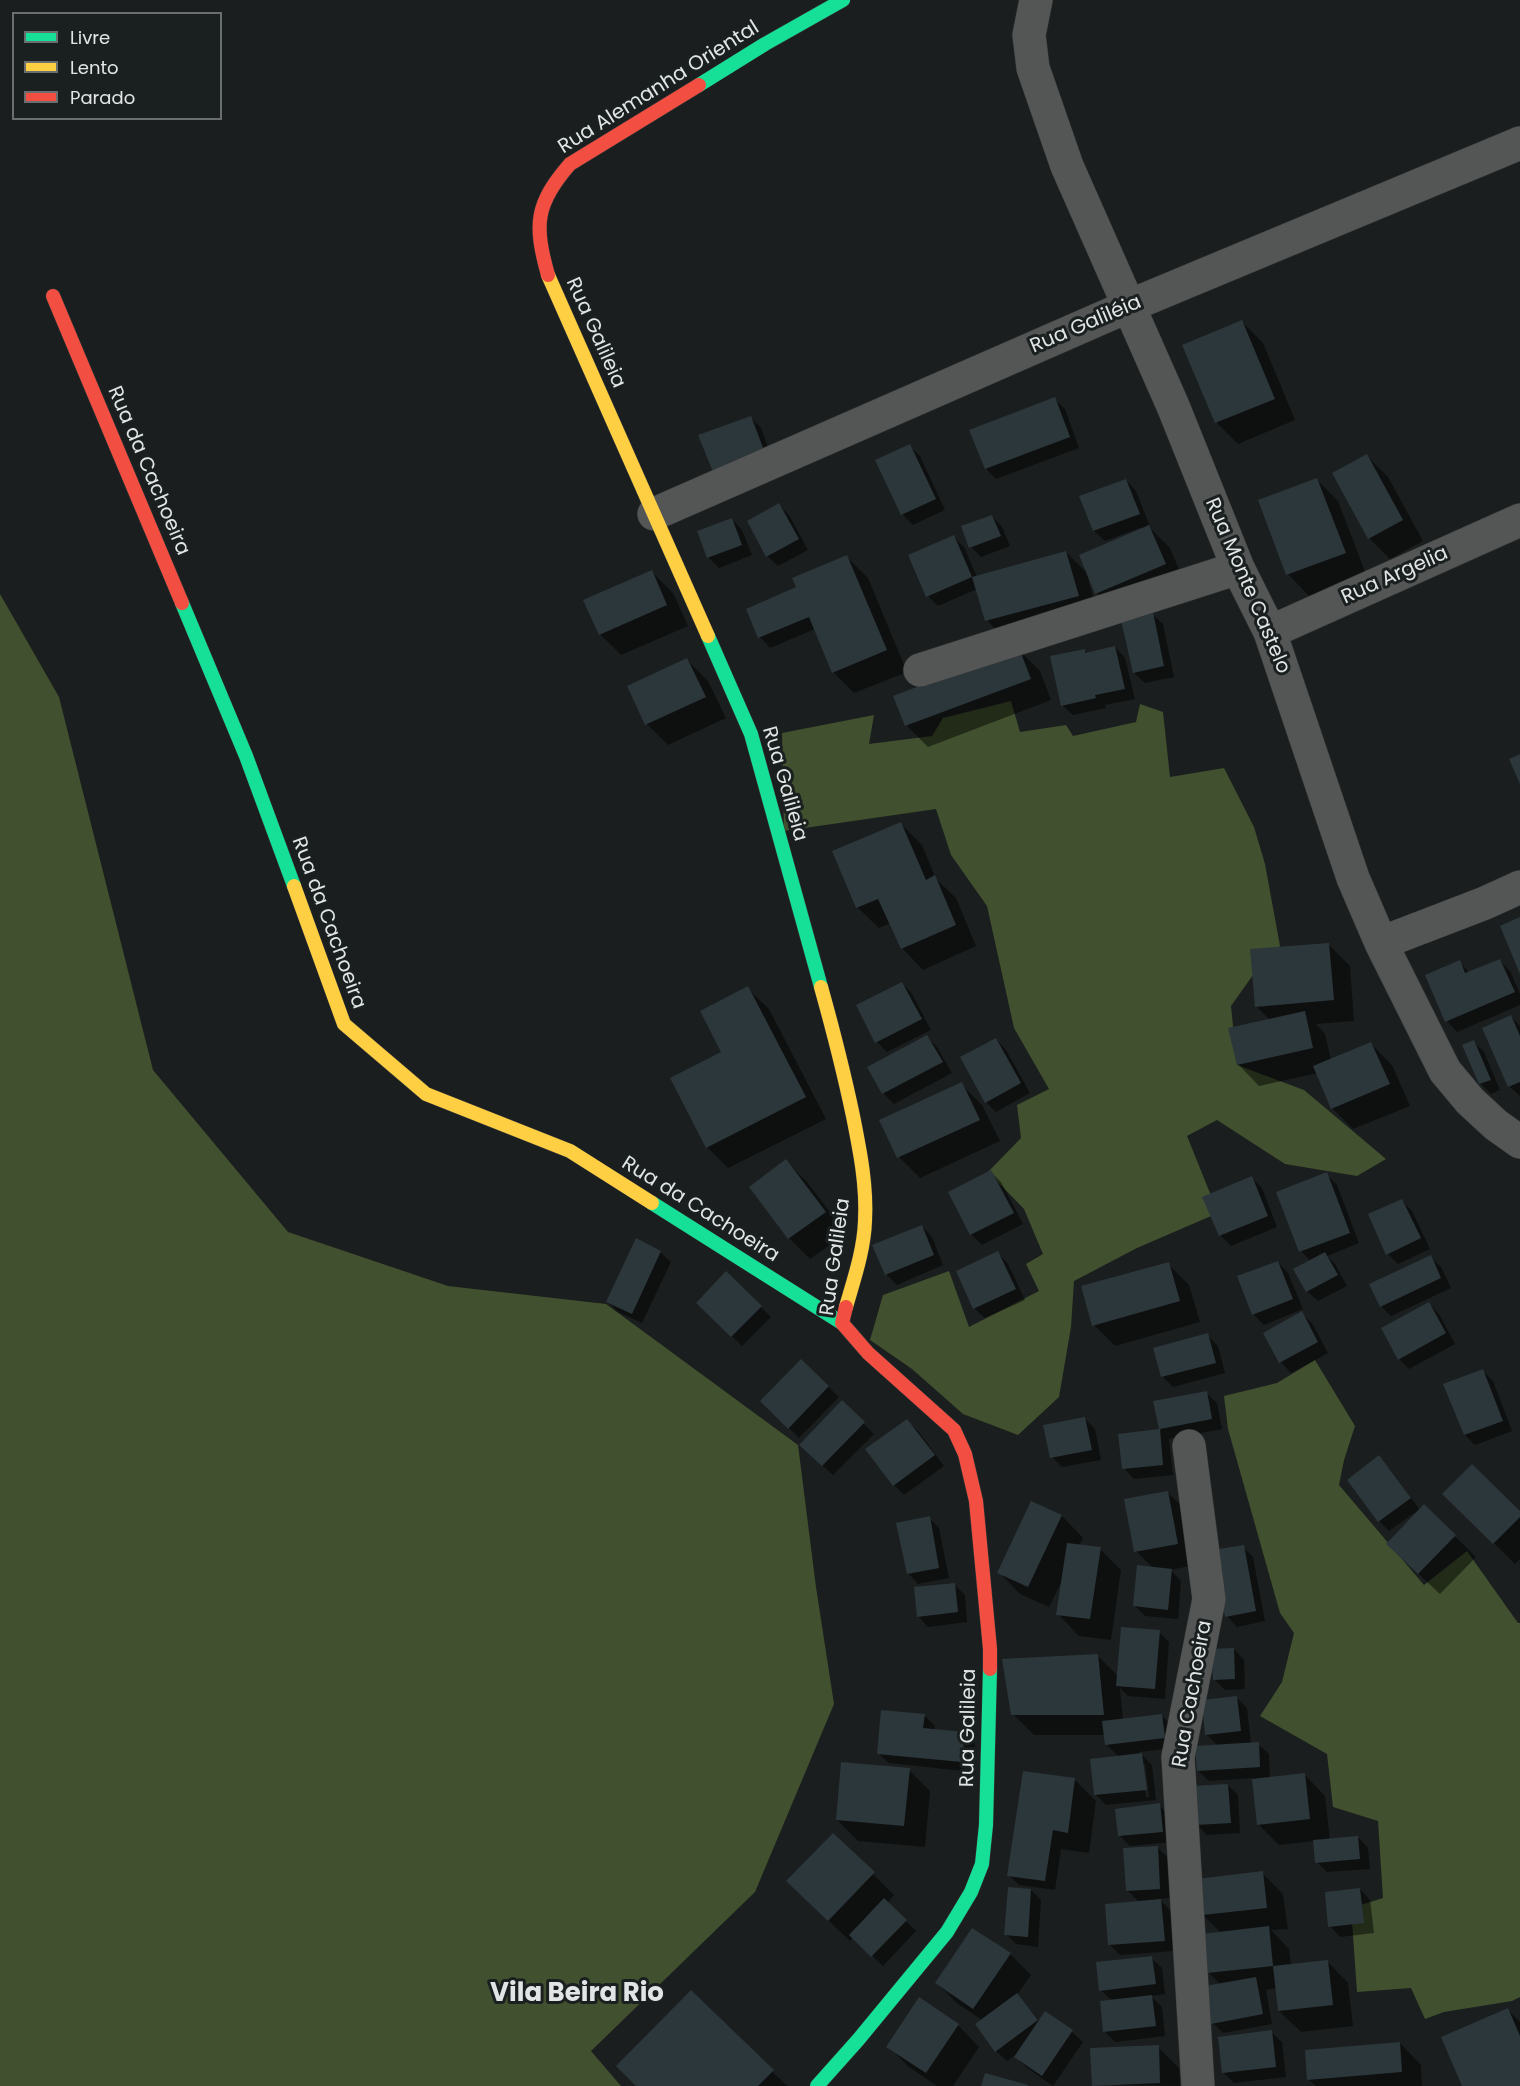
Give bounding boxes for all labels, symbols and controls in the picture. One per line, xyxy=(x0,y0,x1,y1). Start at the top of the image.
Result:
legend xyxy=(12,12,222,120)
street label: Rua Alemanha Oriental xyxy=(554,16,764,160)
text: Livre xyxy=(70,25,110,50)
text: Lento xyxy=(70,55,119,80)
text: Parado xyxy=(70,85,135,110)
street label: Rua Galileia xyxy=(560,274,630,392)
street label: Rua Galiléia xyxy=(1027,291,1145,359)
street label: Rua da Cachoeira xyxy=(102,383,194,559)
street label: Rua Monte Castelo xyxy=(1199,495,1295,677)
street label: Rua Argelia xyxy=(1338,542,1452,610)
street label: Rua Galileia xyxy=(756,724,812,844)
street label: Rua da Cachoeira xyxy=(286,834,370,1012)
street label: Rua da Cachoeira xyxy=(617,1152,783,1268)
street label: Rua Galileia xyxy=(816,1197,856,1317)
street label: Rua Cachoeira xyxy=(1168,1619,1218,1769)
street label: Rua Galileia xyxy=(956,1669,982,1787)
district label: Vila Beira Rio xyxy=(490,1978,664,2010)

